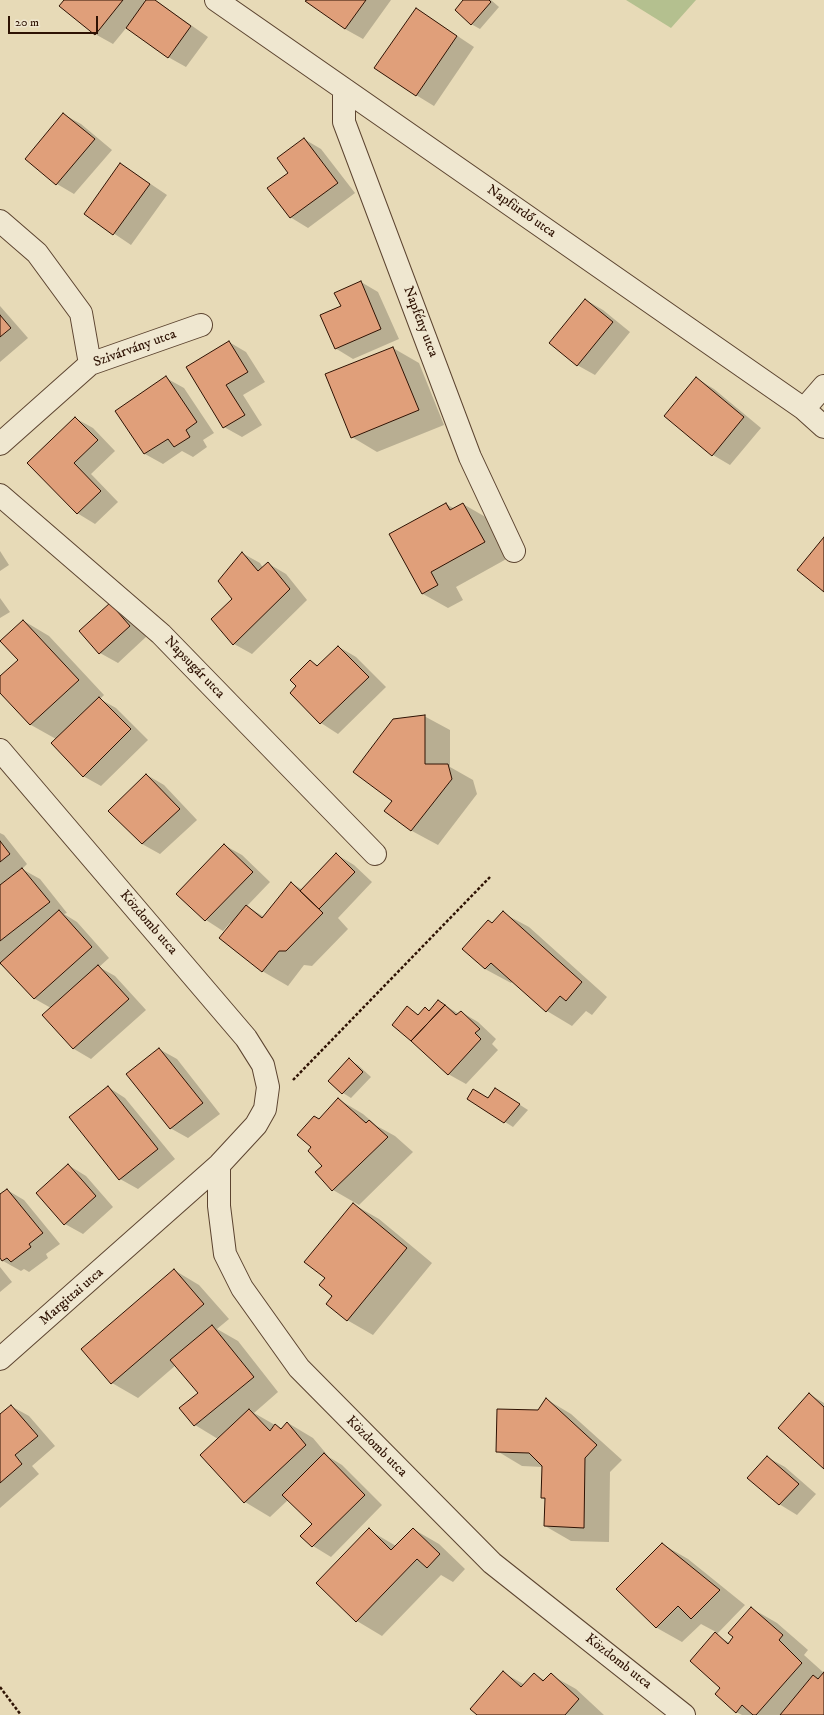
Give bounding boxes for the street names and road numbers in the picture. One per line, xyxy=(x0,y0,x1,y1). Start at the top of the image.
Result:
street label: Napfürdő utca xyxy=(483,182,559,242)
street label: Napfény utca xyxy=(399,284,441,360)
street label: Szivárvány utca xyxy=(91,326,179,372)
street label: Napsugár utca xyxy=(160,633,228,703)
street label: Közdomb utca xyxy=(116,887,180,959)
street label: Margittai utca xyxy=(37,1265,107,1329)
street label: Közdomb utca xyxy=(342,1413,410,1481)
street label: Közdomb utca xyxy=(581,1631,655,1693)

